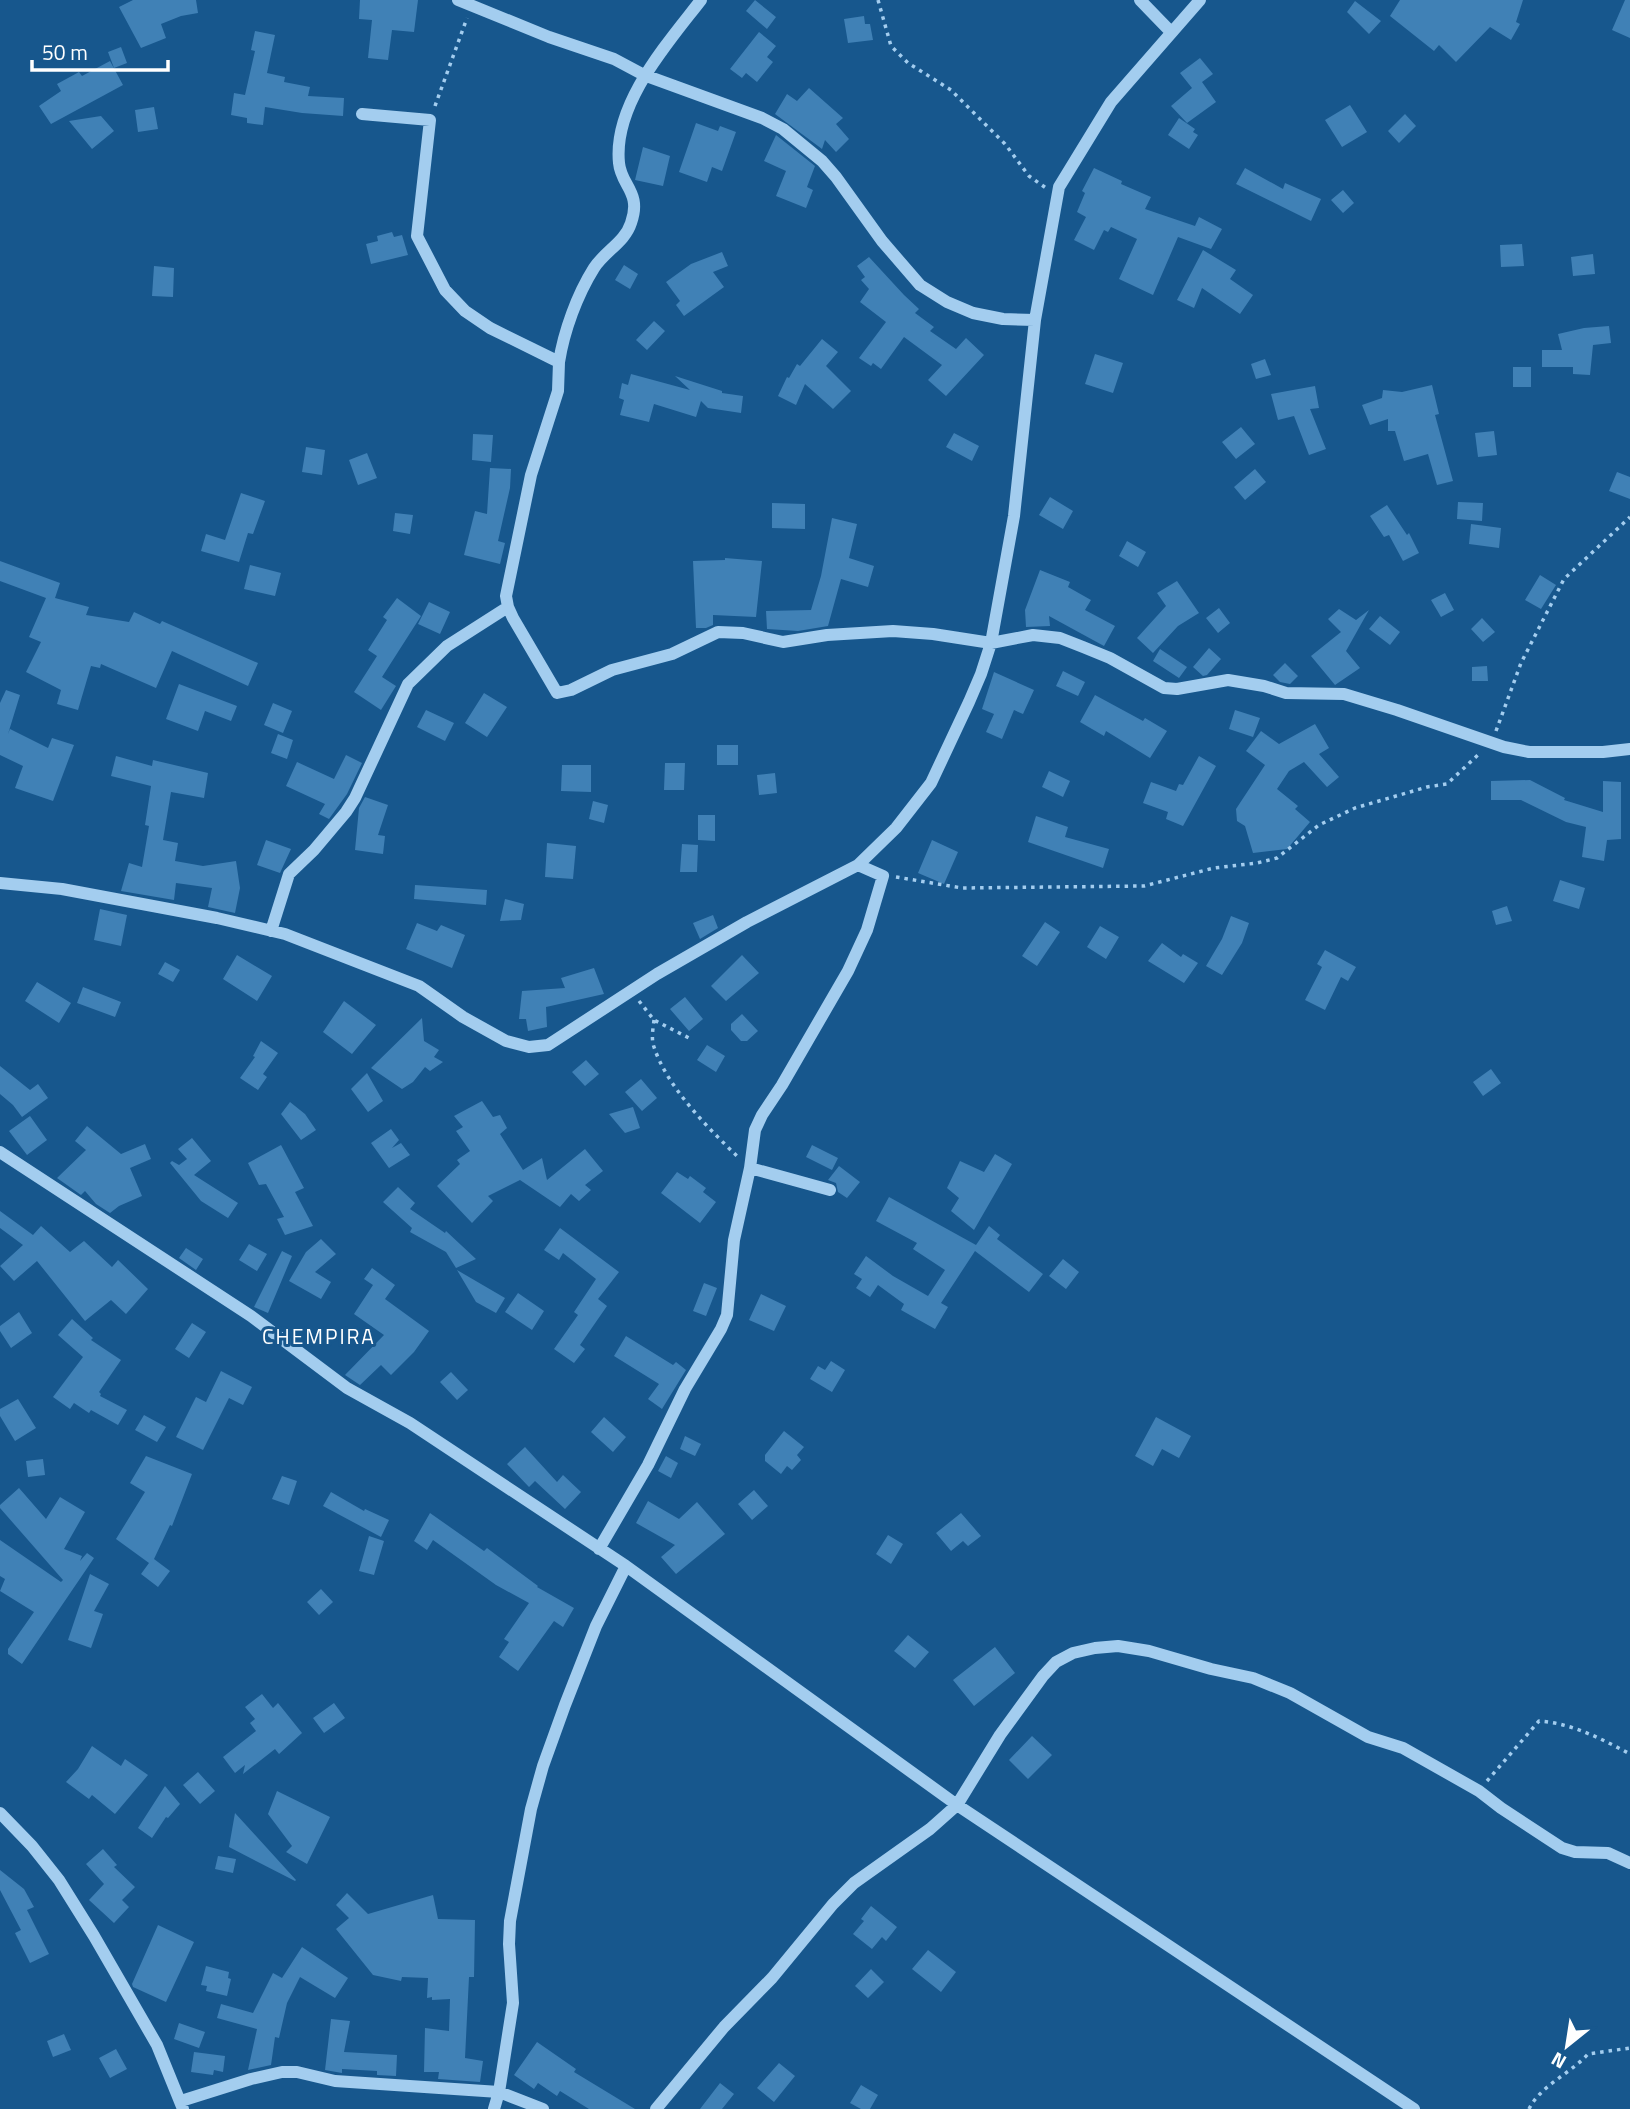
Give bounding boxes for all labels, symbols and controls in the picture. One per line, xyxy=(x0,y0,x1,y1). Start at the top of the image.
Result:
scale bar xyxy=(32,28,168,72)
text: 50 m xyxy=(42,36,88,68)
district label: CHEMPIRA xyxy=(262,1320,376,1352)
north arrow xyxy=(1532,2011,1602,2081)
text: N xyxy=(1545,2045,1571,2077)

